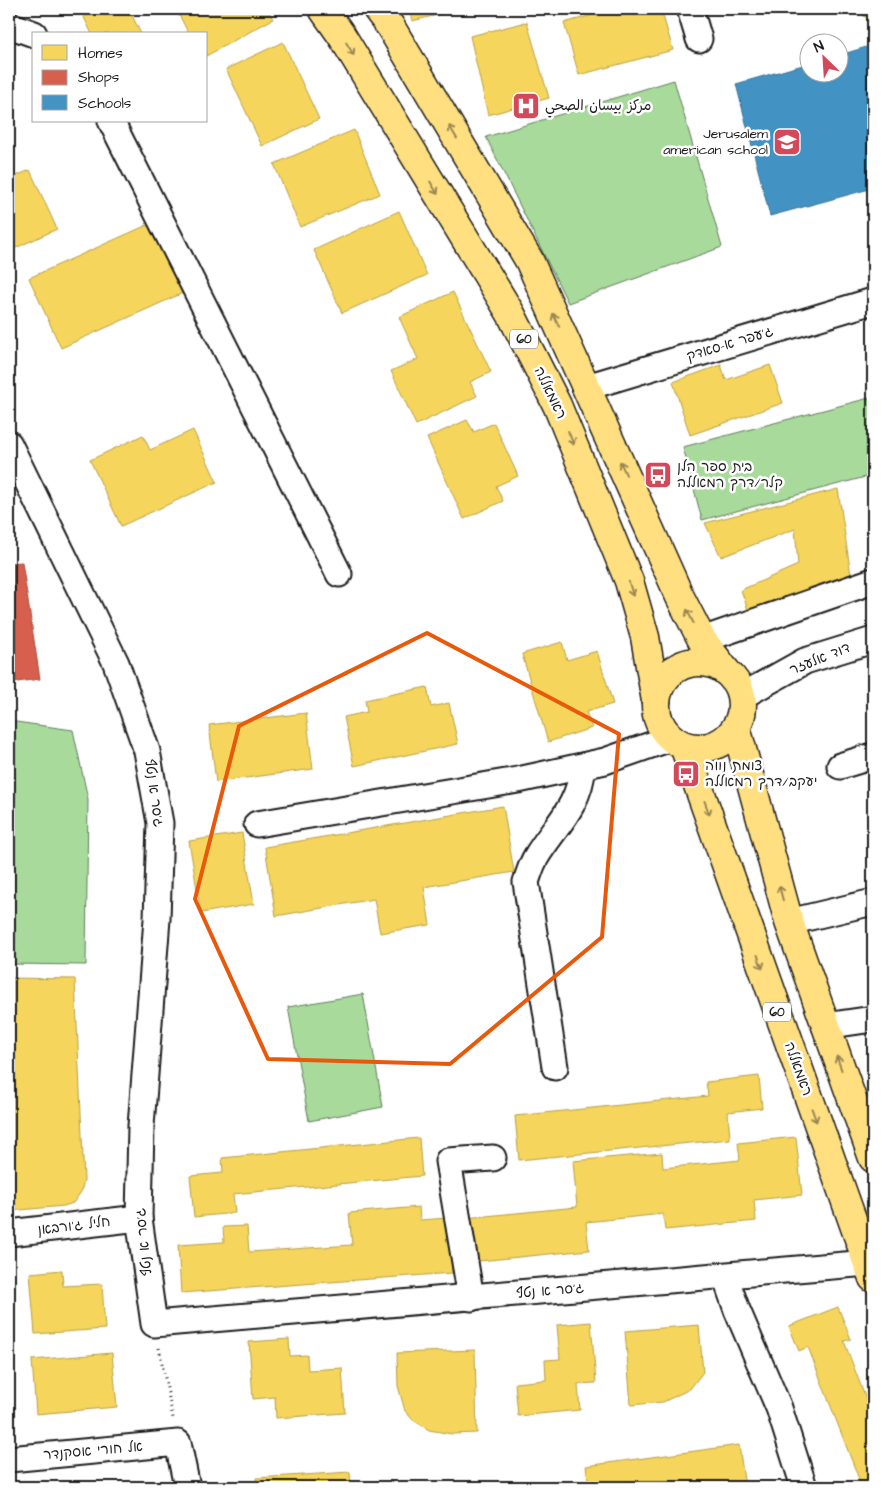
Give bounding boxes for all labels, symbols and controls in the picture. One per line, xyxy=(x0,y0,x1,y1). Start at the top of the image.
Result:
legend xyxy=(32,32,208,122)
north arrow xyxy=(800,32,850,82)
text: N xyxy=(811,36,827,58)
one-way arrow xyxy=(346,42,356,56)
text: Homes xyxy=(78,43,123,64)
text: Shops xyxy=(78,67,120,88)
hospital icon: مركز بيسان الصحي xyxy=(511,91,541,121)
text: Schools xyxy=(78,93,132,114)
place label: مركز بيسان الصحي xyxy=(545,96,651,118)
place label: Jerusalem american school xyxy=(663,124,768,160)
one-way arrow xyxy=(447,125,457,139)
school or university icon: Jerusalem american school xyxy=(772,127,802,157)
one-way arrow xyxy=(430,181,440,195)
one-way arrow xyxy=(551,313,561,328)
street label: ג'עפר א-סאדק xyxy=(684,321,776,367)
road number: 60 xyxy=(510,329,538,348)
street label: ראמאללה xyxy=(529,363,571,423)
one-way arrow xyxy=(566,430,576,445)
place label: בית ספר הלן קלר/דרך רמאללה xyxy=(677,457,783,493)
bus stop icon: בית ספר הלן קלר/דרך רמאללה xyxy=(643,460,673,490)
one-way arrow xyxy=(618,461,627,476)
one-way arrow xyxy=(627,580,636,596)
one-way arrow xyxy=(685,609,694,624)
street label: דוד אלעזר xyxy=(787,638,853,680)
place label: צומת נווה יעקב/דרך רמאללה xyxy=(705,756,817,792)
street label: ג'סר א נטף xyxy=(139,758,169,828)
bus stop icon: צומת נווה יעקב/דרך רמאללה xyxy=(671,759,701,789)
one-way arrow xyxy=(703,800,712,815)
one-way arrow xyxy=(776,885,785,901)
one-way arrow xyxy=(756,953,765,969)
road number: 60 xyxy=(763,1002,791,1022)
street label: ראמאללה xyxy=(779,1039,817,1099)
one-way arrow xyxy=(834,1056,843,1071)
one-way arrow xyxy=(810,1107,819,1122)
street label: ג'סר א נטף xyxy=(130,1207,158,1277)
street label: חליל ג'ורבאן xyxy=(37,1212,111,1240)
street label: ג'סר א נטף xyxy=(515,1278,585,1304)
street label: אל חורי אסקנדר xyxy=(42,1437,144,1465)

